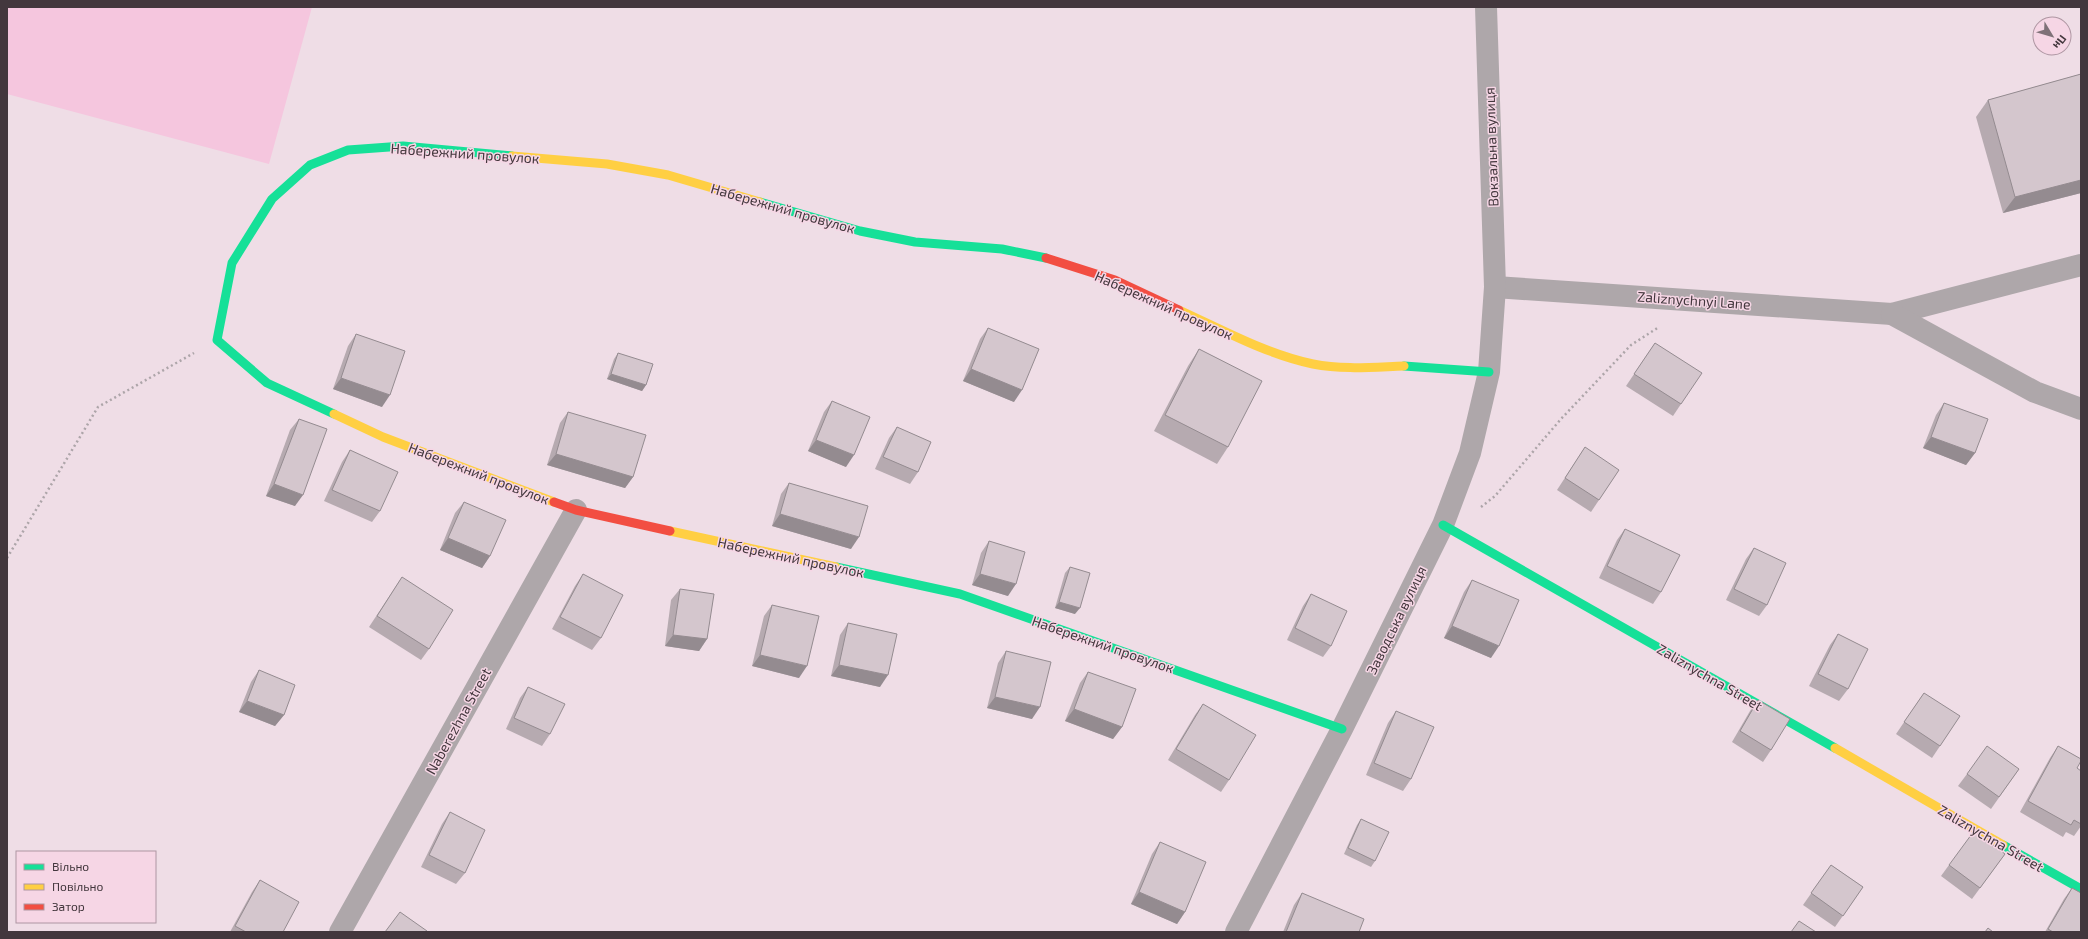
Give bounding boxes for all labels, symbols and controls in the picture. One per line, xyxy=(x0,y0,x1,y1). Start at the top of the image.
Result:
north arrow xyxy=(2032,16,2072,56)
text: Пн xyxy=(2051,33,2070,52)
street label: Вокзальна вулиця xyxy=(1480,87,1502,207)
street label: Набережний провулок xyxy=(390,139,541,167)
street label: Набережний провулок xyxy=(709,179,858,237)
street label: Набережний провулок xyxy=(1092,267,1236,343)
street label: Zaliznychnyi Lane xyxy=(1637,288,1751,312)
street label: Набережний провулок xyxy=(406,438,552,508)
street label: Набережний провулок xyxy=(716,533,866,581)
street label: Заводська вулиця xyxy=(1362,563,1430,677)
street label: Набережний провулок xyxy=(1030,612,1177,676)
street label: Zaliznychna Street xyxy=(1654,640,1766,714)
street label: Naberezhna Street xyxy=(422,665,494,777)
street label: Zaliznychna Street xyxy=(1935,801,2047,875)
legend xyxy=(16,851,156,923)
text: Вільно xyxy=(52,859,89,873)
text: Повільно xyxy=(52,879,103,893)
text: Затор xyxy=(52,899,85,913)

